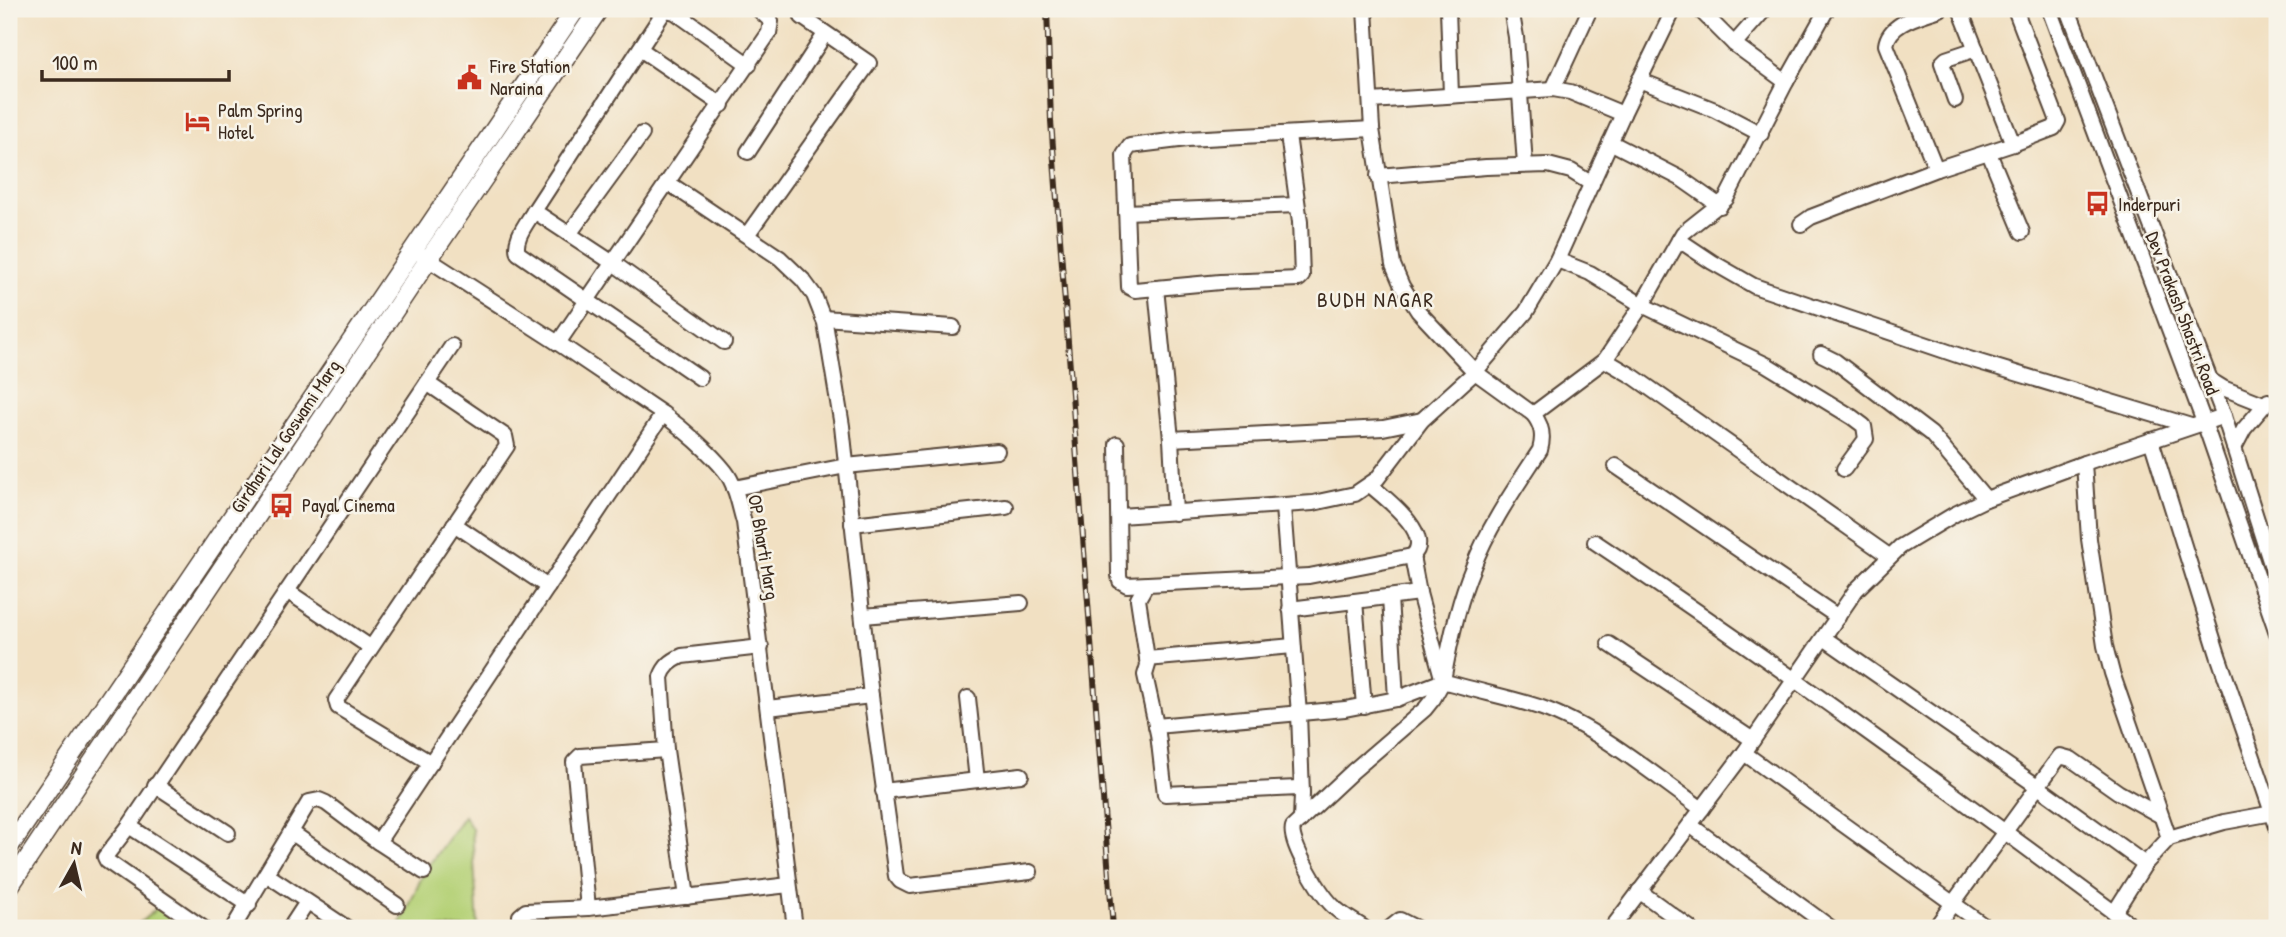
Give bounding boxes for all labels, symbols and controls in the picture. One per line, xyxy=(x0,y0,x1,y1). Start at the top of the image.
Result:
scale bar xyxy=(42,38,229,82)
text: 100 m xyxy=(52,48,98,77)
place label: Fire Station Naraina xyxy=(489,53,570,101)
public building icon: Fire Station Naraina xyxy=(456,63,484,91)
place label: Palm Spring Hotel xyxy=(218,97,302,145)
hotel icon: Palm Spring Hotel xyxy=(184,107,212,135)
bus stop icon: Inderpuri xyxy=(2084,190,2112,218)
place label: Inderpuri xyxy=(2118,191,2181,217)
street label: Dev Prakash Shastri Road xyxy=(2140,228,2226,399)
district label: BUDH NAGAR xyxy=(1317,285,1435,314)
street label: Girdhari Lal Goswami Marg xyxy=(224,354,346,518)
bus stop icon: Payal Cinema xyxy=(268,491,296,519)
place label: Payal Cinema xyxy=(302,492,395,518)
street label: OP Bharti Marg xyxy=(742,492,786,602)
north arrow xyxy=(38,828,108,898)
text: N xyxy=(70,834,83,861)

